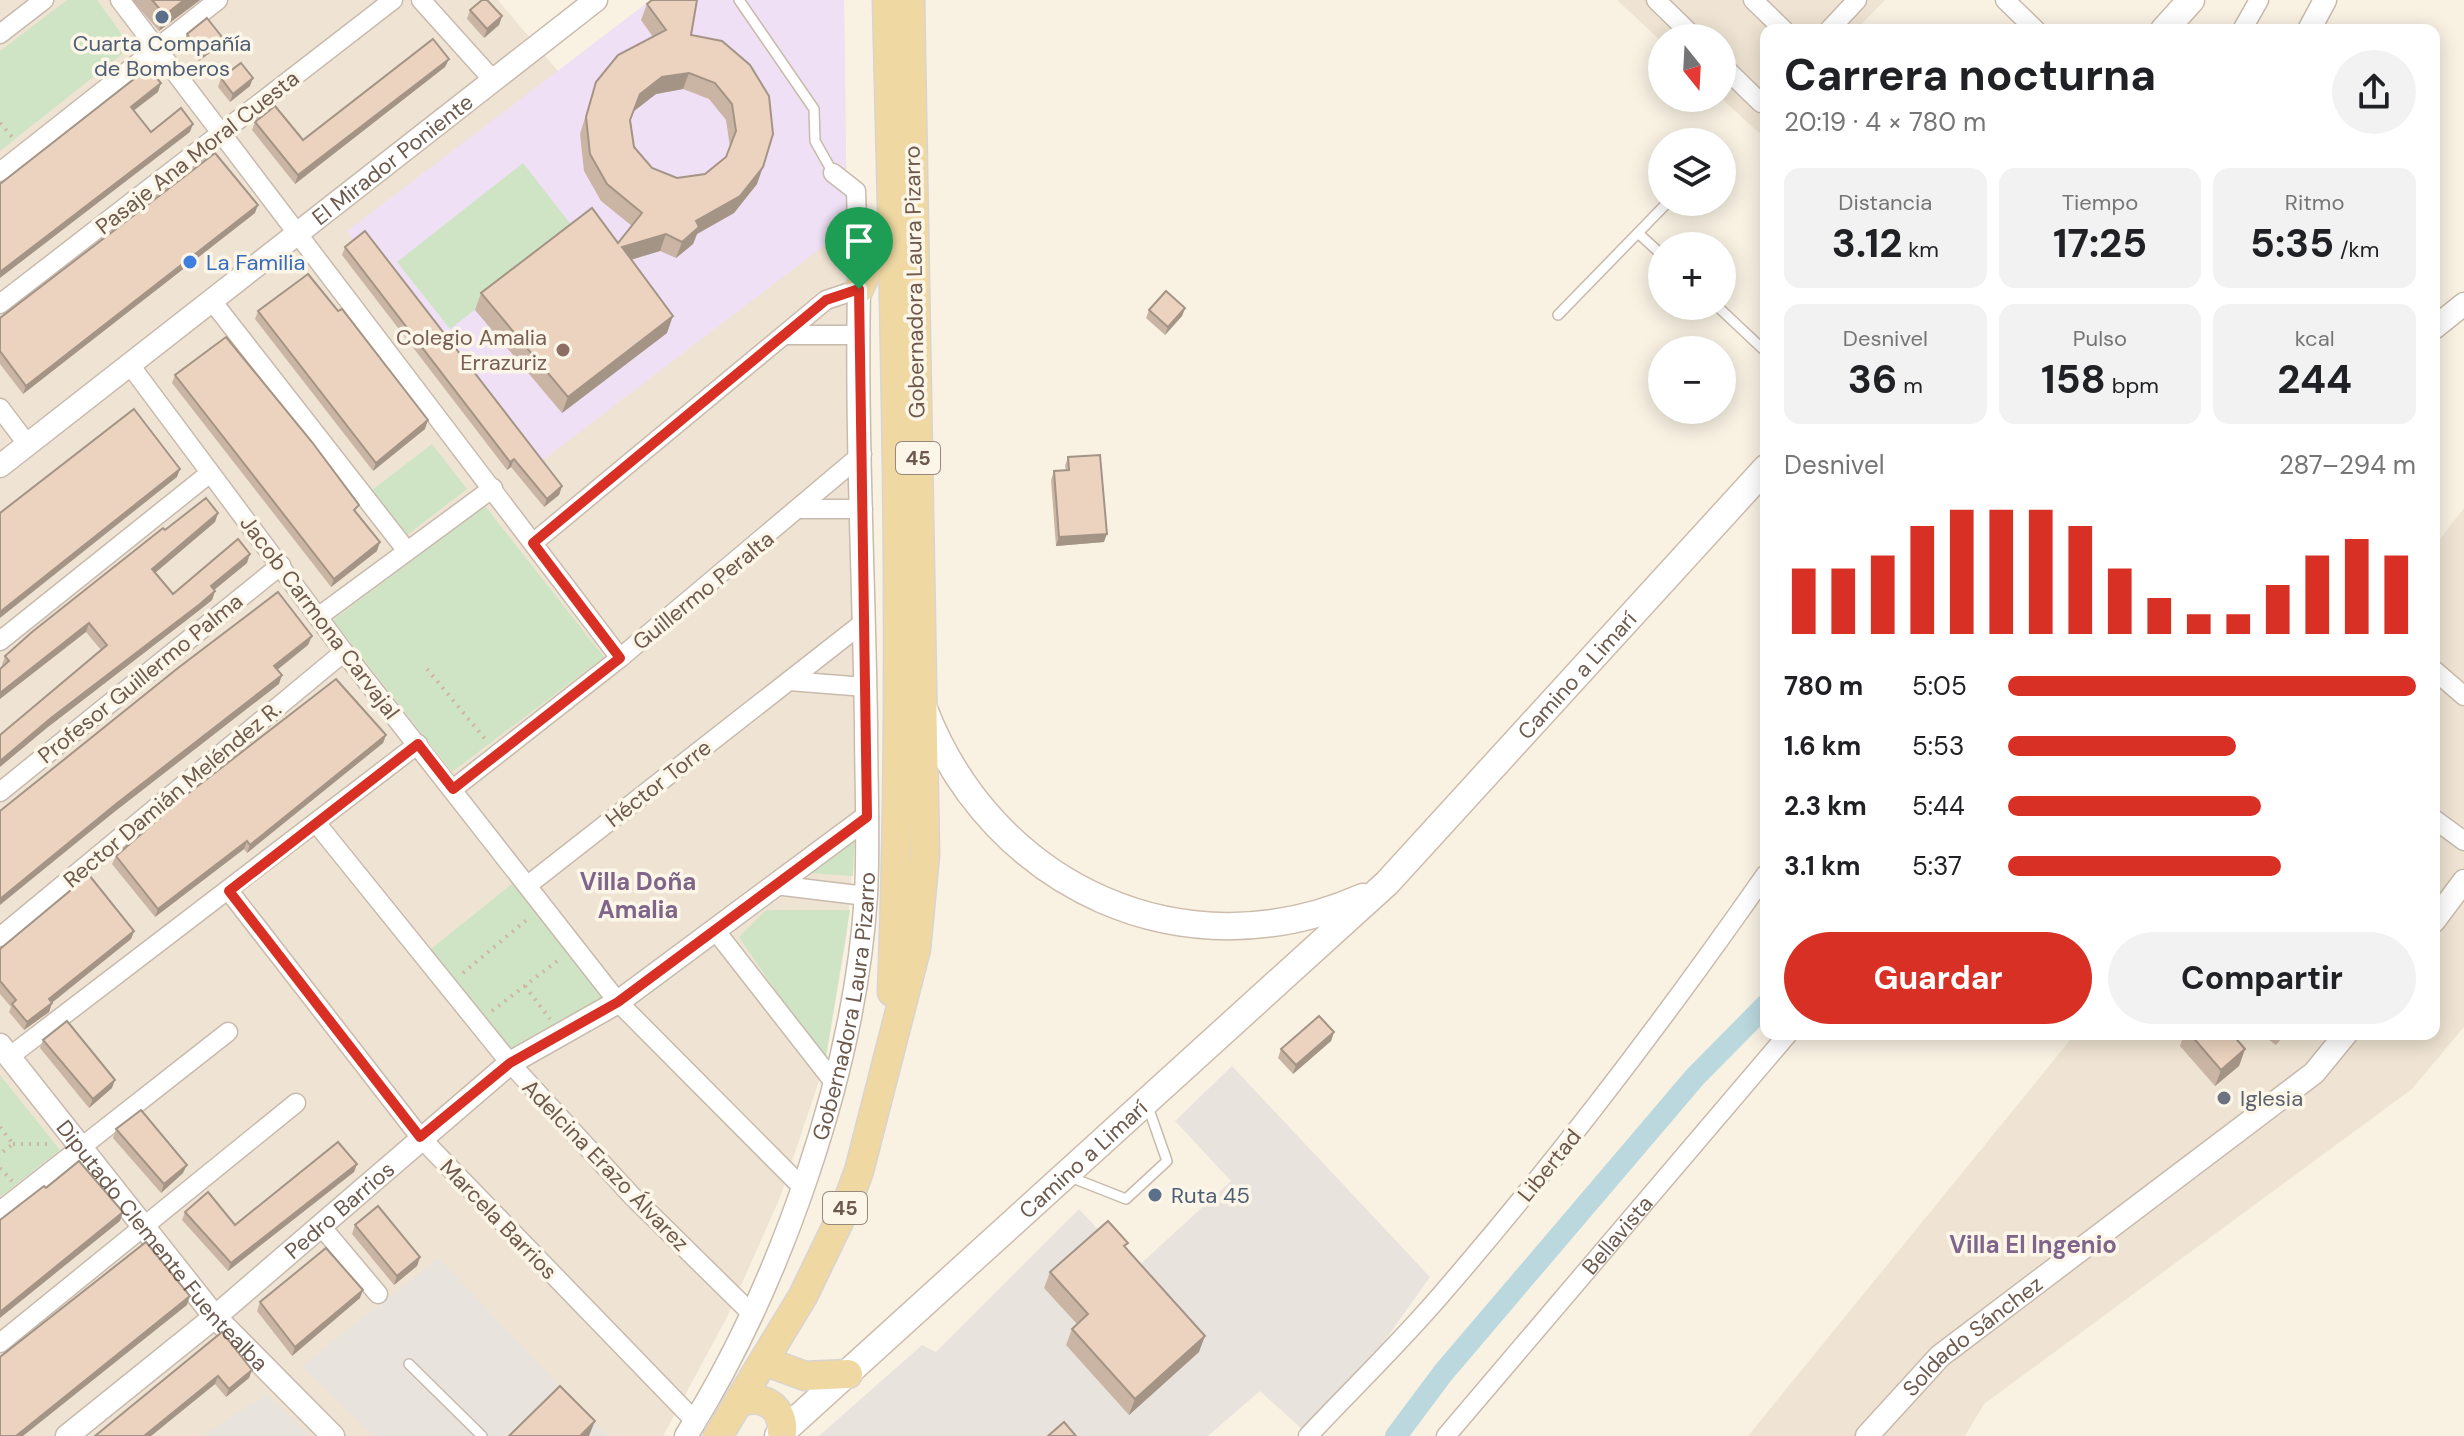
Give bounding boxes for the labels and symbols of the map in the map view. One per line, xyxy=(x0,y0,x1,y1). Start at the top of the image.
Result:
marker: Cuarta Compañía de Bomberos xyxy=(153,8,171,26)
north arrow xyxy=(1648,24,1736,112)
place label: Cuarta Compañía de Bomberos xyxy=(73,29,251,83)
street label: Pasaje Ana Moral Cuesta xyxy=(90,64,305,241)
street label: El Mirador Poniente xyxy=(306,88,479,232)
street label: Gobernadora Laura Pizarro xyxy=(898,145,931,419)
pin xyxy=(825,207,893,289)
place label: La Familia xyxy=(206,248,305,277)
marker: La Familia xyxy=(181,253,199,271)
place label: Colegio Amalia Errazuriz xyxy=(396,323,547,377)
marker: Colegio Amalia Errazuriz xyxy=(554,341,572,359)
road number: 45 xyxy=(896,442,940,474)
street label: Jacob Carmona Carvajal xyxy=(233,509,406,725)
street label: Guillermo Peralta xyxy=(627,524,780,656)
street label: Profesor Guillermo Palma xyxy=(32,587,249,770)
street label: Camino a Limarí xyxy=(1511,605,1643,746)
street label: Rector Damián Meléndez R. xyxy=(57,695,287,894)
street label: Héctor Torre xyxy=(599,733,717,834)
district label: Villa Doña Amalia xyxy=(580,866,696,925)
street label: Gobernadora Laura Pizarro xyxy=(805,871,882,1144)
street label: Adelcina Erazo Álvarez xyxy=(516,1073,695,1257)
place label: Iglesia xyxy=(2240,1084,2303,1113)
marker: Iglesia xyxy=(2215,1089,2233,1107)
street label: Camino a Limarí xyxy=(1013,1094,1154,1225)
street label: Diputado Clemente Fuentealba xyxy=(50,1114,274,1377)
street label: Libertad xyxy=(1511,1123,1588,1208)
street label: Marcela Barrios xyxy=(434,1153,564,1286)
street label: Pedro Barrios xyxy=(279,1155,401,1266)
place label: Ruta 45 xyxy=(1171,1181,1250,1210)
marker: Ruta 45 xyxy=(1146,1186,1164,1204)
street label: Bellavista xyxy=(1576,1190,1659,1281)
road number: 45 xyxy=(823,1192,867,1224)
district label: Villa El Ingenio xyxy=(1949,1229,2117,1260)
street label: Soldado Sánchez xyxy=(1896,1269,2049,1403)

